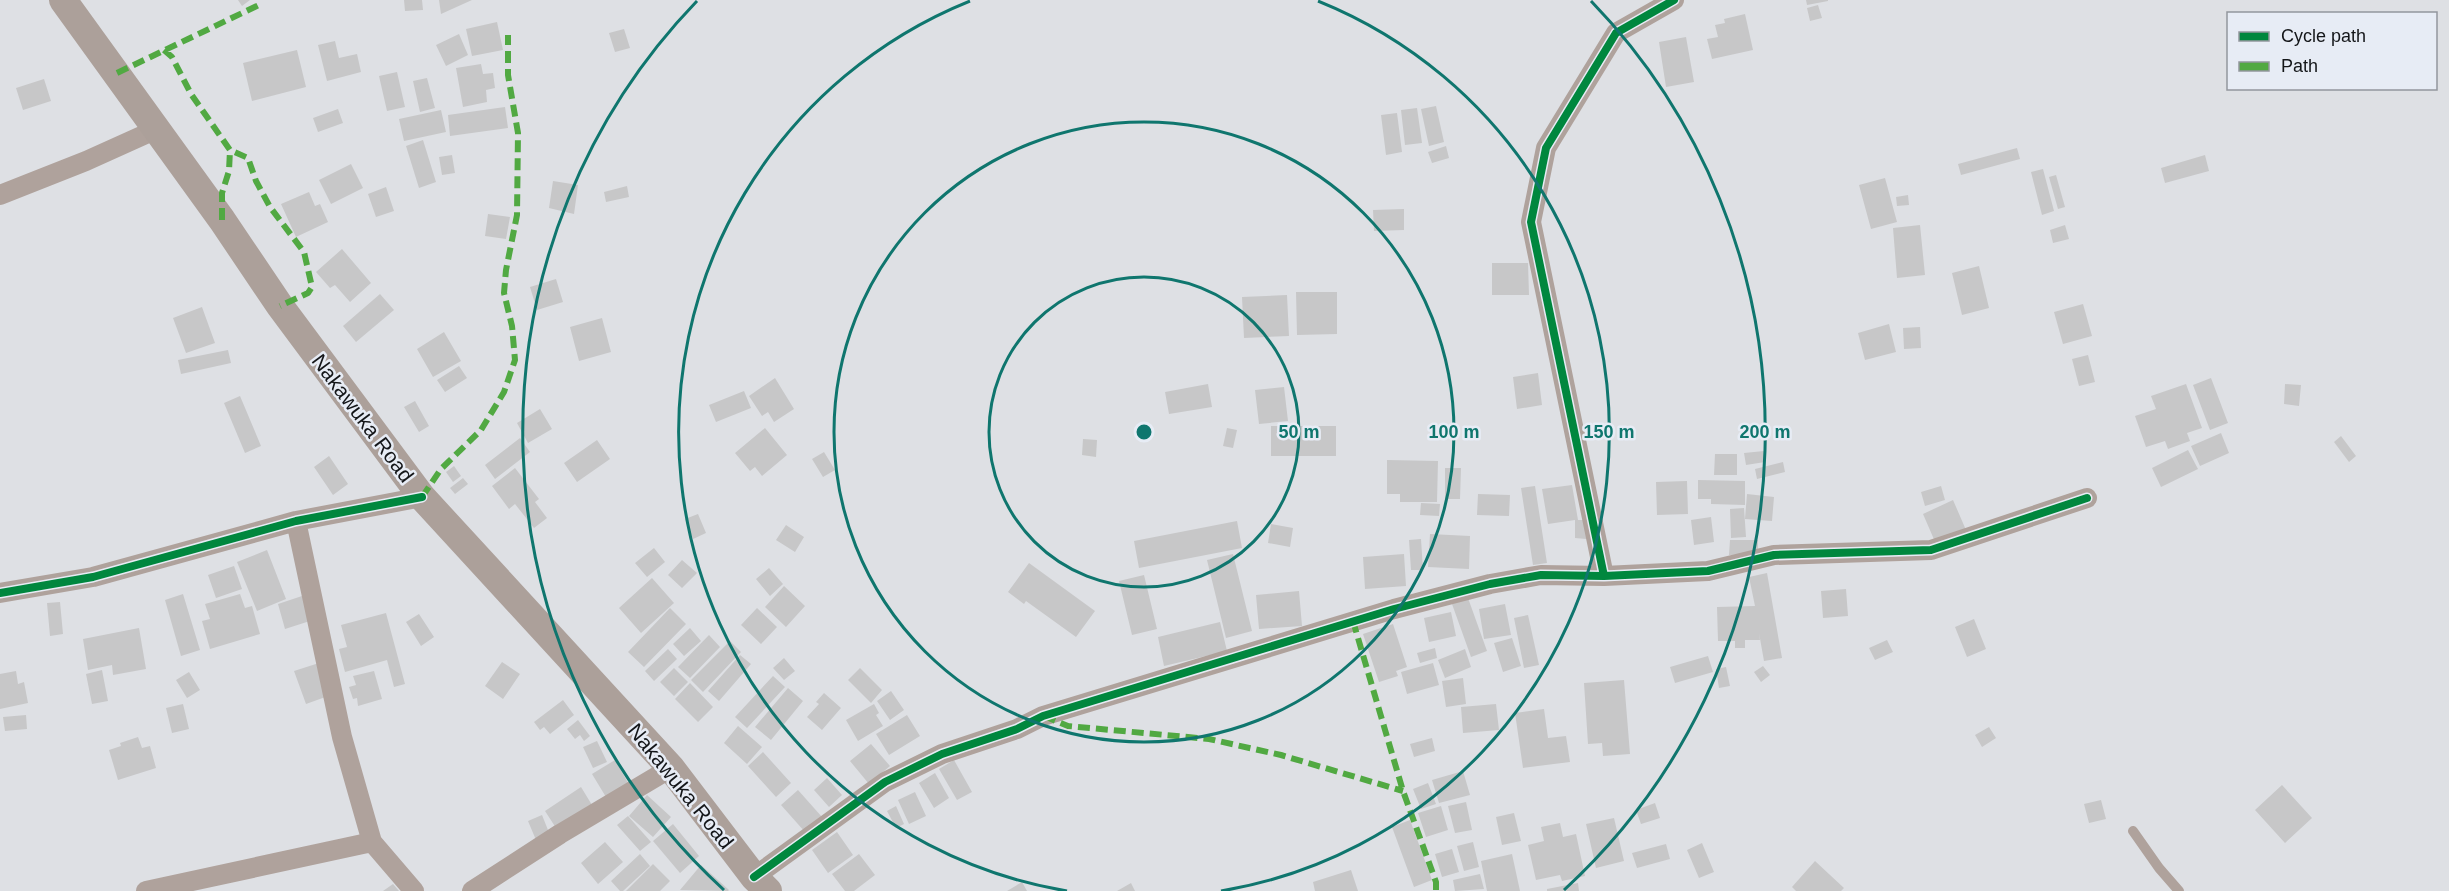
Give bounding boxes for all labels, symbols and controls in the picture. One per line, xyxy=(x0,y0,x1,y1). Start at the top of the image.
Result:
legend xyxy=(2227,12,2437,90)
text: Cycle path xyxy=(2281,26,2366,46)
text: Path xyxy=(2281,56,2318,76)
street label: Nakawuka Road xyxy=(307,350,419,486)
centre of rings xyxy=(1134,422,1154,442)
text: 50 m xyxy=(1278,422,1320,442)
text: 100 m xyxy=(1428,422,1480,442)
text: 150 m xyxy=(1583,422,1635,442)
text: 200 m xyxy=(1739,422,1791,442)
street label: Nakawuka Road xyxy=(624,719,738,853)

